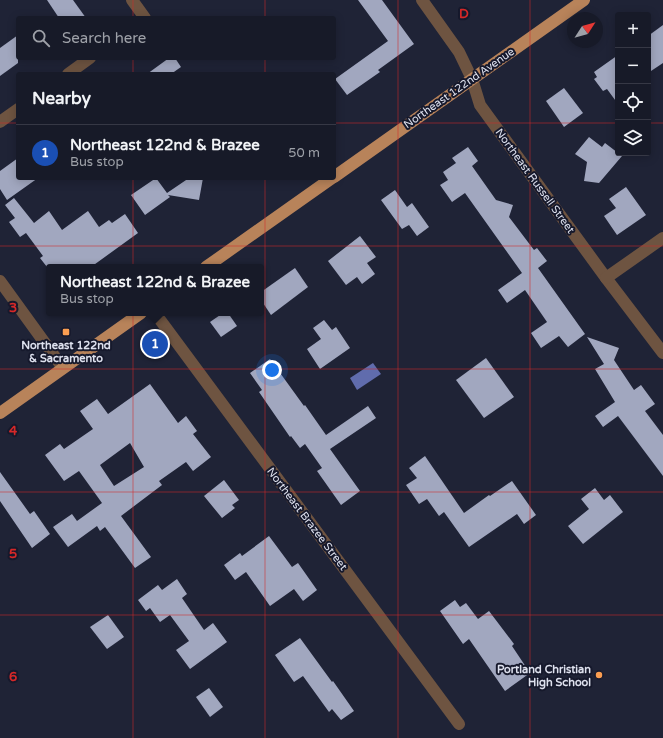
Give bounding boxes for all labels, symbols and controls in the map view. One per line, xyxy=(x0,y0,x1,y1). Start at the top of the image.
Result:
text: D xyxy=(459,6,469,22)
north arrow xyxy=(567,12,603,48)
map controls xyxy=(615,12,651,156)
button: + xyxy=(615,12,651,48)
search box xyxy=(16,16,336,60)
icon: search xyxy=(30,27,52,49)
text: Search here xyxy=(62,29,146,47)
street label: Northeast 122nd Avenue xyxy=(401,45,517,131)
button: − xyxy=(615,48,651,84)
button: locate xyxy=(615,84,651,120)
text: Nearby xyxy=(32,88,91,109)
button: layers xyxy=(615,120,651,156)
street label: Northeast Russell Street xyxy=(493,126,577,236)
text: Northeast 122nd & Brazee xyxy=(70,136,260,154)
text: 1 xyxy=(41,145,49,161)
text: 50 m xyxy=(288,145,320,161)
text: Bus stop xyxy=(70,154,124,170)
popup xyxy=(46,264,264,316)
text: Northeast 122nd & Brazee xyxy=(60,273,250,291)
text: Bus stop xyxy=(60,291,114,307)
text: 3 xyxy=(9,300,17,316)
marker: Northeast 122nd & Sacramento xyxy=(61,327,71,337)
pin: 1 xyxy=(142,329,168,359)
place label: Northeast 122nd & Sacramento xyxy=(21,339,111,365)
your location xyxy=(262,360,282,380)
text: 4 xyxy=(9,423,18,439)
street label: Northeast Brazee Street xyxy=(264,465,350,573)
text: 5 xyxy=(9,546,17,562)
place label: Portland Christian High School xyxy=(497,663,591,690)
text: 6 xyxy=(9,669,17,685)
marker: Portland Christian High School xyxy=(594,670,604,680)

